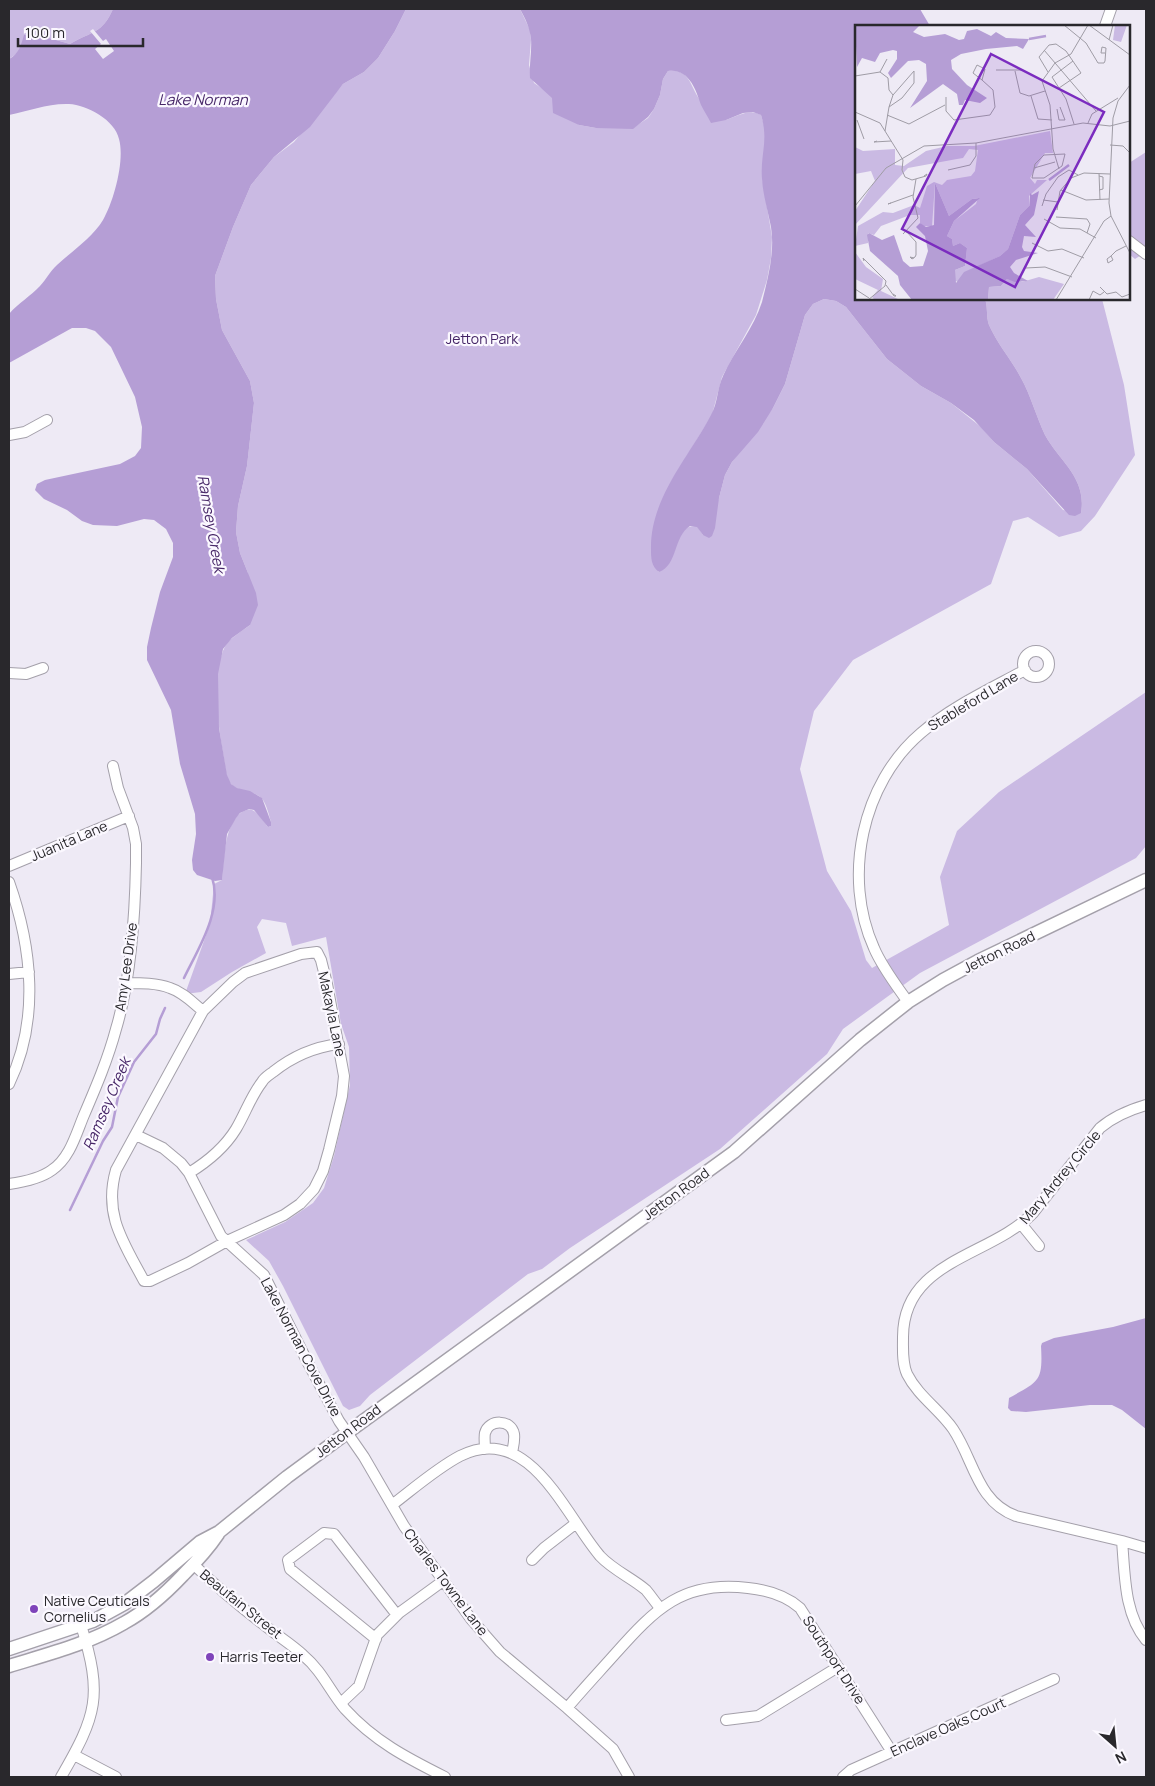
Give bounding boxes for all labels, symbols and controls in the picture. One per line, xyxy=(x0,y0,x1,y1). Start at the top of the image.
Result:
scale bar xyxy=(18,15,142,47)
text: 100 m xyxy=(25,22,65,43)
inset map xyxy=(855,25,1130,300)
water label: Lake Norman xyxy=(158,89,249,110)
park label: Jetton Park xyxy=(446,329,519,348)
water label: Ramsey Creek xyxy=(193,473,231,577)
street label: Stableford Lane xyxy=(924,666,1021,735)
street label: Juanita Lane xyxy=(27,816,110,865)
street label: Amy Lee Drive xyxy=(110,921,141,1013)
street label: Jetton Road xyxy=(960,926,1038,977)
street label: Makayla Lane xyxy=(314,970,351,1058)
water label: Ramsey Creek xyxy=(78,1052,137,1153)
street label: Mary Ardrey Circle xyxy=(1015,1126,1105,1228)
street label: Jetton Road xyxy=(639,1163,713,1224)
street label: Lake Norman Cove Drive xyxy=(257,1274,346,1420)
street label: Jetton Road xyxy=(311,1400,384,1462)
street label: Charles Towne Lane xyxy=(400,1524,493,1639)
street label: Beaufain Street xyxy=(196,1565,287,1643)
place label: Native Ceuticals Cornelius xyxy=(44,1591,150,1626)
marker: Native Ceuticals Cornelius xyxy=(28,1603,40,1615)
street label: Southport Drive xyxy=(799,1612,870,1708)
place label: Harris Teeter xyxy=(220,1647,303,1666)
marker: Harris Teeter xyxy=(204,1651,216,1663)
street label: Enclave Oaks Court xyxy=(887,1692,1009,1761)
north arrow xyxy=(1090,1721,1140,1771)
text: N xyxy=(1112,1747,1130,1769)

